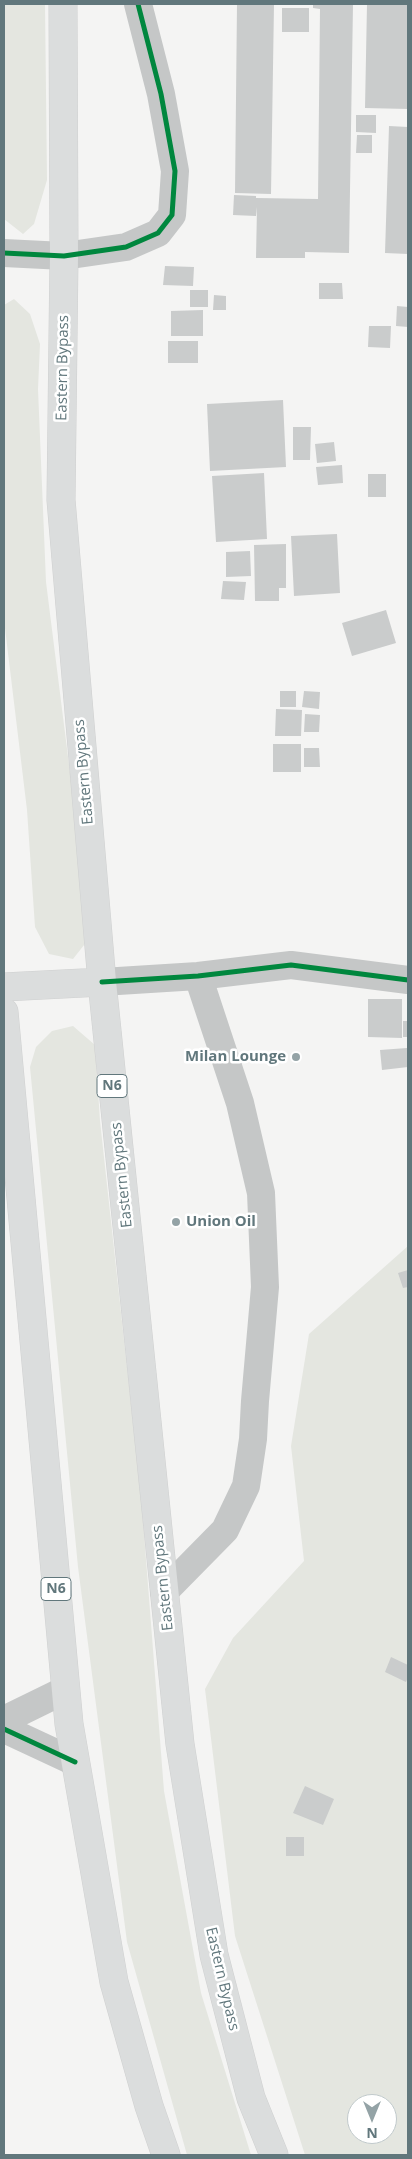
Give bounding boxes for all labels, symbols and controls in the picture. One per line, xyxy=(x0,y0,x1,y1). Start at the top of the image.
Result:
street label: Eastern Bypass xyxy=(53,315,73,421)
street label: Eastern Bypass xyxy=(70,719,98,825)
place label: Milan Lounge xyxy=(185,1048,286,1066)
marker: Milan Lounge xyxy=(290,1051,302,1063)
road number: N6 xyxy=(97,1074,127,1098)
street label: Eastern Bypass xyxy=(108,1121,136,1229)
place label: Union Oil xyxy=(186,1213,256,1231)
marker: Union Oil xyxy=(170,1216,182,1228)
street label: Eastern Bypass xyxy=(149,1524,177,1632)
road number: N6 xyxy=(41,1578,71,1600)
street label: Eastern Bypass xyxy=(201,1925,243,2033)
north arrow xyxy=(347,2094,397,2144)
text: N xyxy=(366,2124,378,2143)

